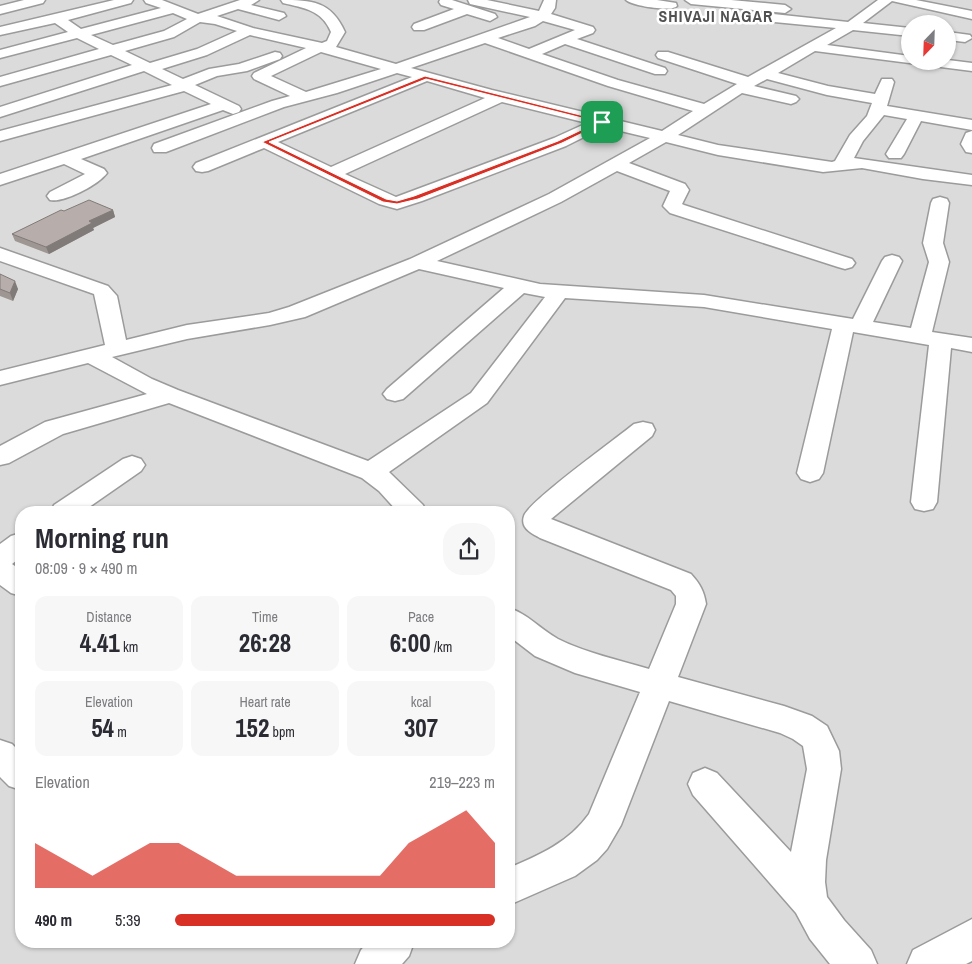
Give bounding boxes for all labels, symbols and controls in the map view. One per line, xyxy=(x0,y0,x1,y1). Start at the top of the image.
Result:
district label: SHIVAJI NAGAR xyxy=(659,5,773,27)
north arrow xyxy=(901,15,956,70)
map controls xyxy=(901,15,956,70)
pin xyxy=(581,101,623,143)
icon: arrive xyxy=(588,108,616,136)
text: Morning run xyxy=(35,519,169,557)
button: share xyxy=(443,523,495,575)
text: 08:09 · 9 × 490 m xyxy=(35,557,138,579)
text: Distance xyxy=(86,608,132,626)
text: Time xyxy=(252,608,278,626)
text: Pace xyxy=(408,608,434,626)
text: 4.41 xyxy=(80,626,120,660)
text: 26:28 xyxy=(239,626,291,660)
text: 6:00 xyxy=(390,626,431,660)
text: km xyxy=(120,638,138,656)
text: /km xyxy=(431,638,452,656)
text: Elevation xyxy=(85,693,133,711)
text: Heart rate xyxy=(239,693,291,711)
text: kcal xyxy=(411,693,431,711)
text: 54 xyxy=(91,711,114,745)
text: 152 xyxy=(235,711,269,745)
text: 307 xyxy=(404,711,438,745)
text: m xyxy=(114,723,127,741)
text: bpm xyxy=(269,723,295,741)
text: Elevation xyxy=(35,771,90,793)
text: 219–223 m xyxy=(429,771,495,793)
text: 490 m xyxy=(35,909,72,931)
text: 5:39 xyxy=(115,909,141,931)

